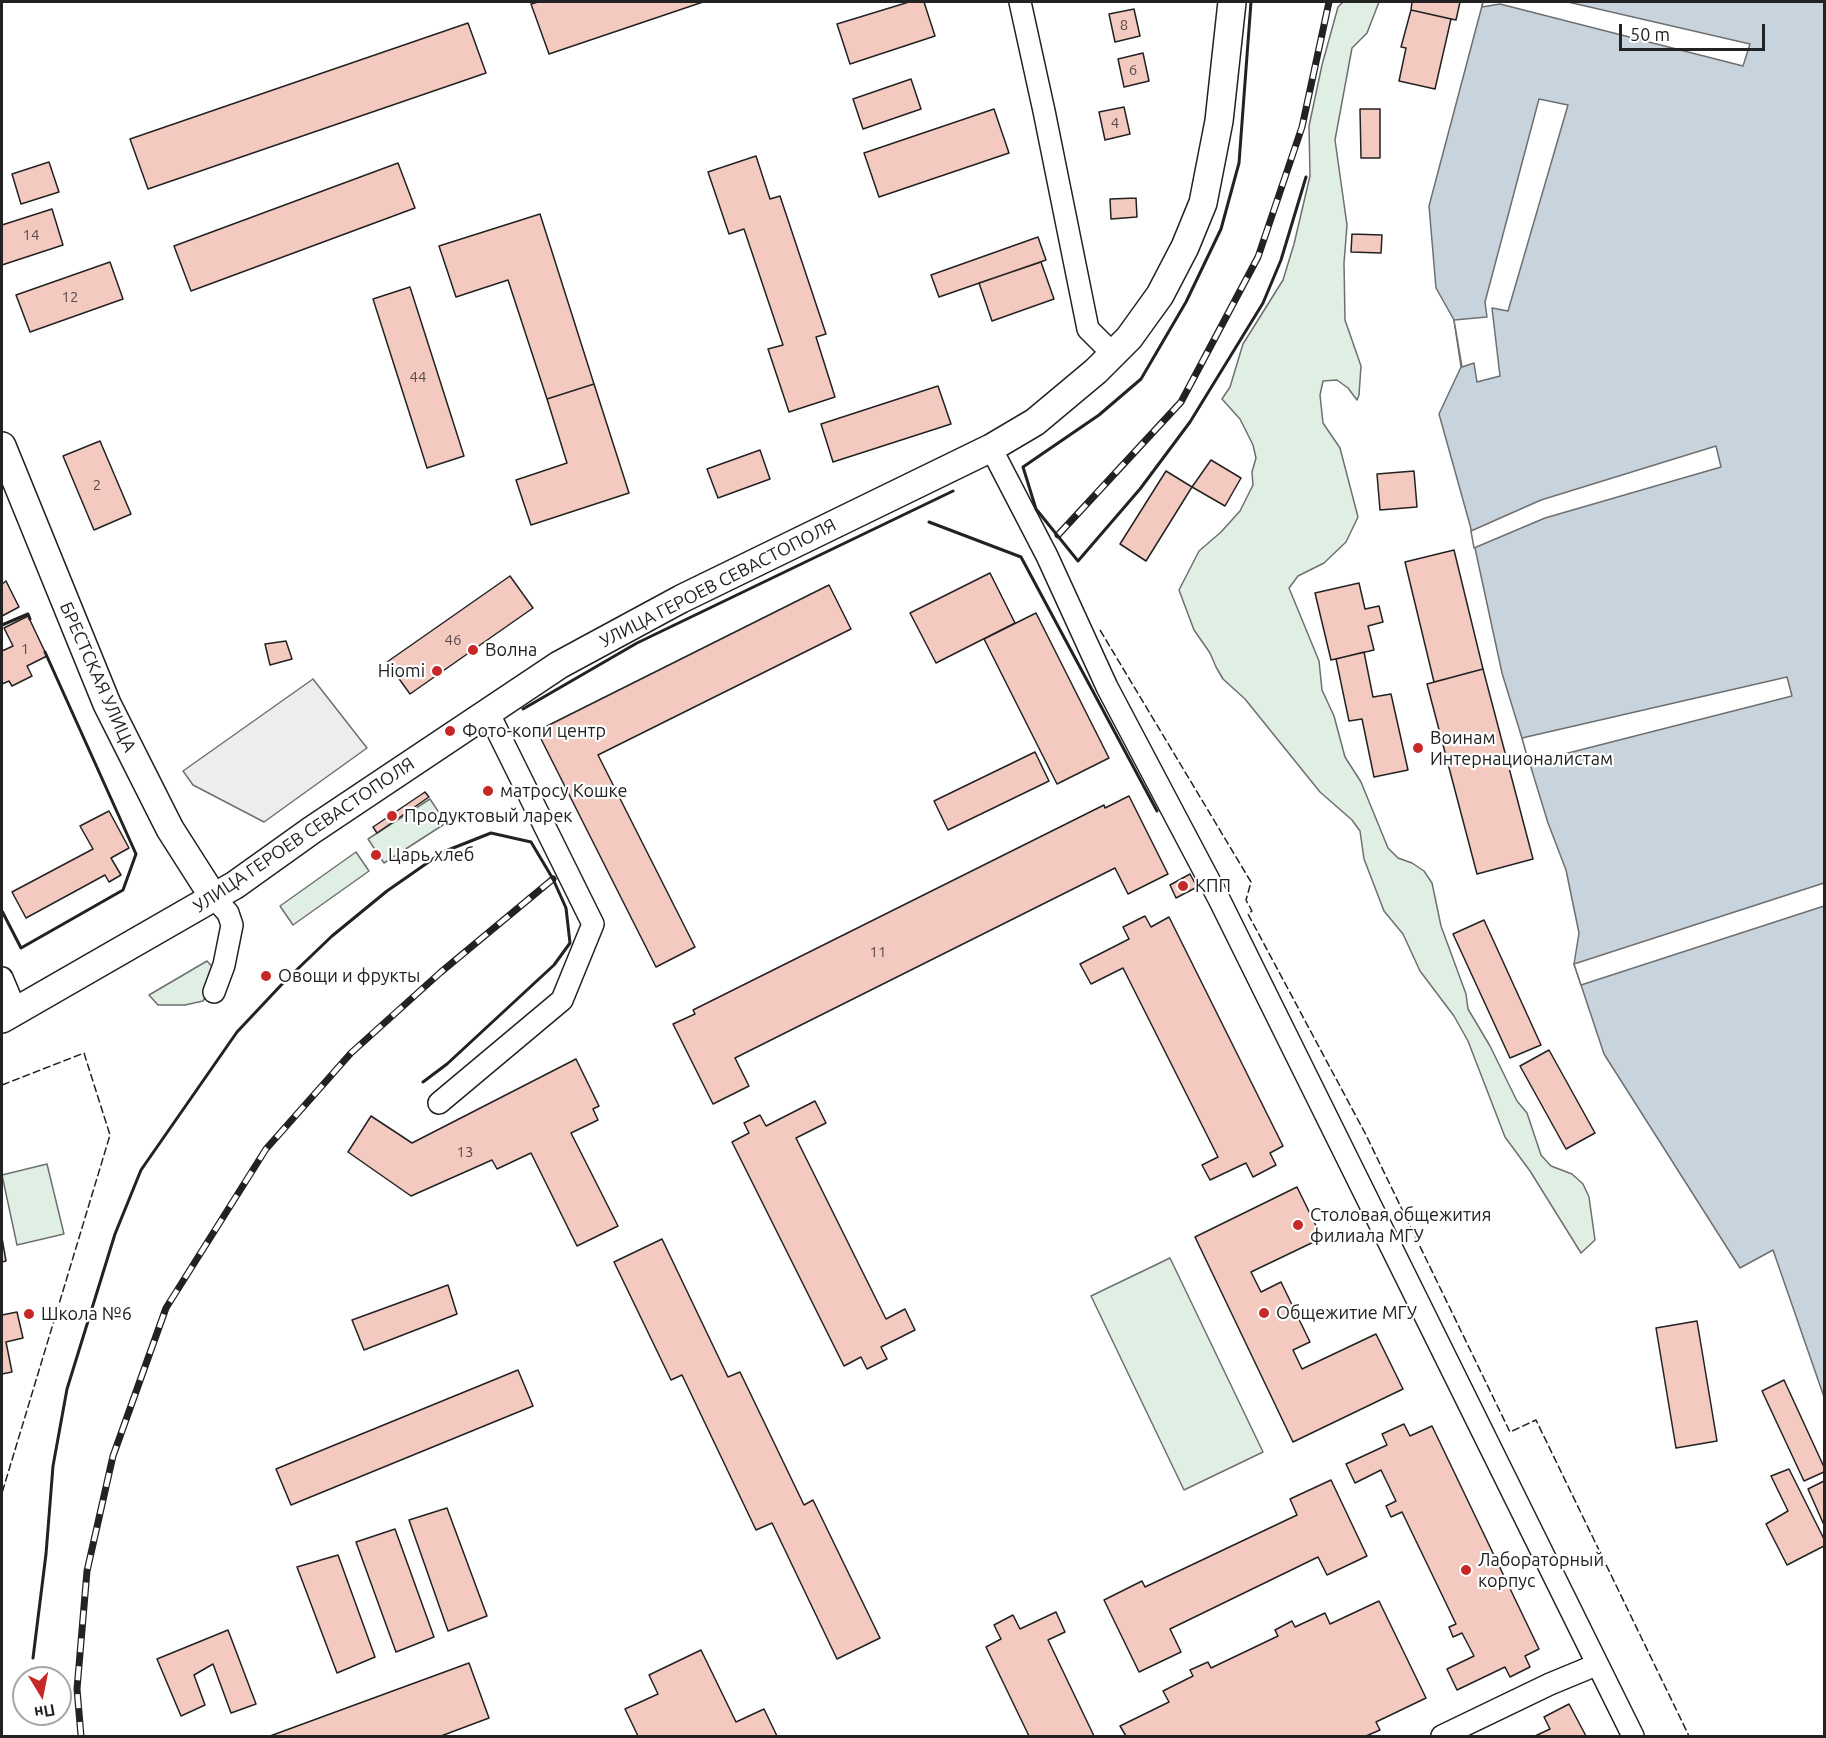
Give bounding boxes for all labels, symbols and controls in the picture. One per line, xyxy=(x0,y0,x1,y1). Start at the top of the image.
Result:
scale bar xyxy=(1622,12,1768,50)
house number: 8 xyxy=(1120,16,1128,34)
text: 50 m xyxy=(1630,24,1670,44)
house number: 6 xyxy=(1129,61,1137,79)
house number: 4 xyxy=(1111,114,1119,132)
house number: 14 xyxy=(23,226,39,244)
house number: 12 xyxy=(62,288,78,306)
house number: 44 xyxy=(410,368,426,386)
house number: 2 xyxy=(93,476,101,494)
street label: УЛИЦА ГЕРОЕВ СЕВАСТОПОЛЯ xyxy=(596,514,840,652)
street label: БРЕСТСКАЯ УЛИЦА xyxy=(55,599,141,755)
house number: 46 xyxy=(445,631,461,649)
place label: Волна xyxy=(485,639,537,661)
house number: 1 xyxy=(21,640,29,658)
marker: Волна xyxy=(466,643,480,657)
place label: Hiomi xyxy=(378,660,425,682)
marker: Hiomi xyxy=(430,664,444,678)
place label: Фото-копи центр xyxy=(462,720,606,742)
marker: Фото-копи центр xyxy=(443,724,457,738)
place label: Воинам Интернационалистам xyxy=(1430,727,1613,770)
marker: Воинам Интернационалистам xyxy=(1411,741,1425,755)
street label: УЛИЦА ГЕРОЕВ СЕВАСТОПОЛЯ xyxy=(189,753,419,917)
place label: матросу Кошке xyxy=(500,780,628,802)
marker: матросу Кошке xyxy=(481,784,495,798)
place label: Продуктовый ларек xyxy=(404,805,573,827)
marker: Продуктовый ларек xyxy=(385,809,399,823)
place label: Царь хлеб xyxy=(388,844,474,866)
marker: Царь хлеб xyxy=(369,848,383,862)
place label: КПП xyxy=(1195,875,1231,897)
marker: КПП xyxy=(1176,879,1190,893)
house number: 11 xyxy=(870,943,886,961)
place label: Овощи и фрукты xyxy=(278,965,420,987)
marker: Овощи и фрукты xyxy=(259,969,273,983)
house number: 13 xyxy=(457,1143,473,1161)
place label: Столовая общежития филиала МГУ xyxy=(1310,1204,1491,1246)
marker: Столовая общежития филиала МГУ xyxy=(1291,1218,1305,1232)
place label: Общежитие МГУ xyxy=(1276,1302,1417,1324)
place label: Школа №6 xyxy=(41,1303,132,1325)
marker: Общежитие МГУ xyxy=(1257,1306,1271,1320)
marker: Школа №6 xyxy=(22,1307,36,1321)
place label: Лабораторный корпус xyxy=(1478,1549,1604,1592)
marker: Лабораторный корпус xyxy=(1459,1563,1473,1577)
north arrow xyxy=(12,1666,72,1726)
text: Пн xyxy=(33,1701,57,1722)

